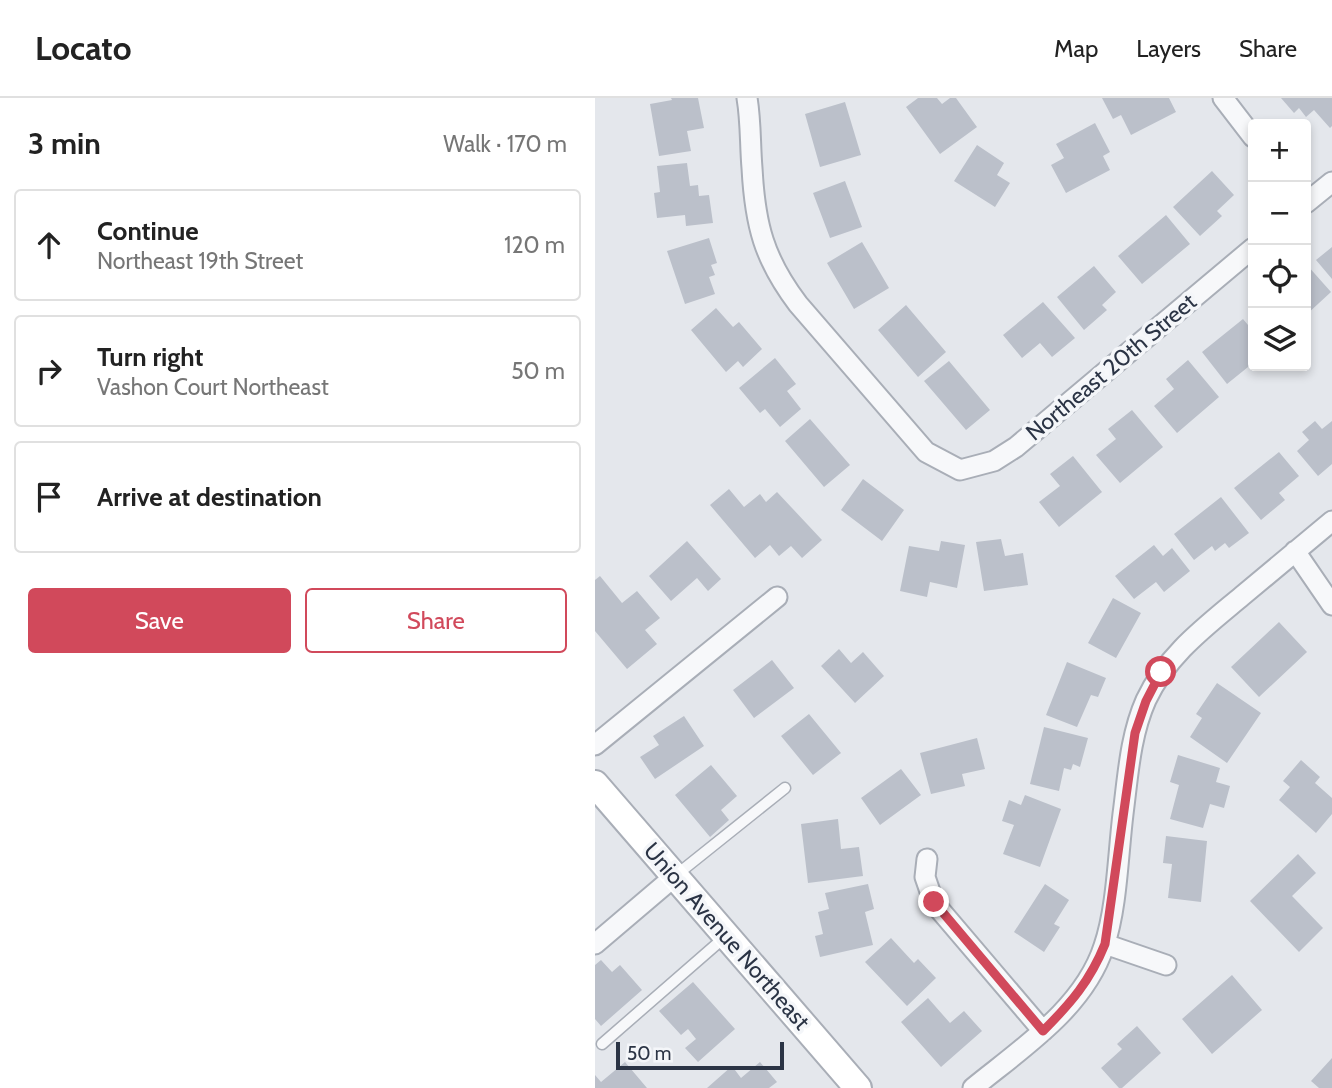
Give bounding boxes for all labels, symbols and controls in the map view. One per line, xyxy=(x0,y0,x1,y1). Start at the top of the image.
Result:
text: Locato xyxy=(35,28,131,68)
text: Map xyxy=(1054,34,1098,63)
text: Layers xyxy=(1136,34,1201,63)
text: Share xyxy=(1239,34,1297,63)
map controls xyxy=(1248,119,1311,371)
button: + xyxy=(1248,119,1311,182)
text: 3 min xyxy=(28,125,101,162)
text: Walk · 170 m xyxy=(443,130,567,158)
button: − xyxy=(1248,182,1311,245)
text: Continue xyxy=(97,215,199,247)
icon: ahead xyxy=(30,226,68,264)
text: 120 m xyxy=(504,231,565,259)
button: locate xyxy=(1248,245,1311,308)
text: Northeast 19th Street xyxy=(97,247,303,275)
street label: Northeast 20th Street xyxy=(1020,287,1202,446)
button: layers xyxy=(1248,308,1311,371)
text: Turn right xyxy=(97,341,203,373)
icon: right xyxy=(30,352,68,390)
text: 50 m xyxy=(511,357,565,385)
text: Vashon Court Northeast xyxy=(97,373,329,401)
icon: arrive xyxy=(30,478,68,516)
text: Arrive at destination xyxy=(97,481,322,513)
button: Save xyxy=(28,588,291,653)
button: Share xyxy=(305,588,567,653)
route start xyxy=(1145,656,1176,687)
street label: Union Avenue Northeast xyxy=(638,837,816,1036)
route end xyxy=(918,886,949,917)
scale bar xyxy=(616,1039,784,1071)
text: 50 m xyxy=(627,1042,671,1065)

